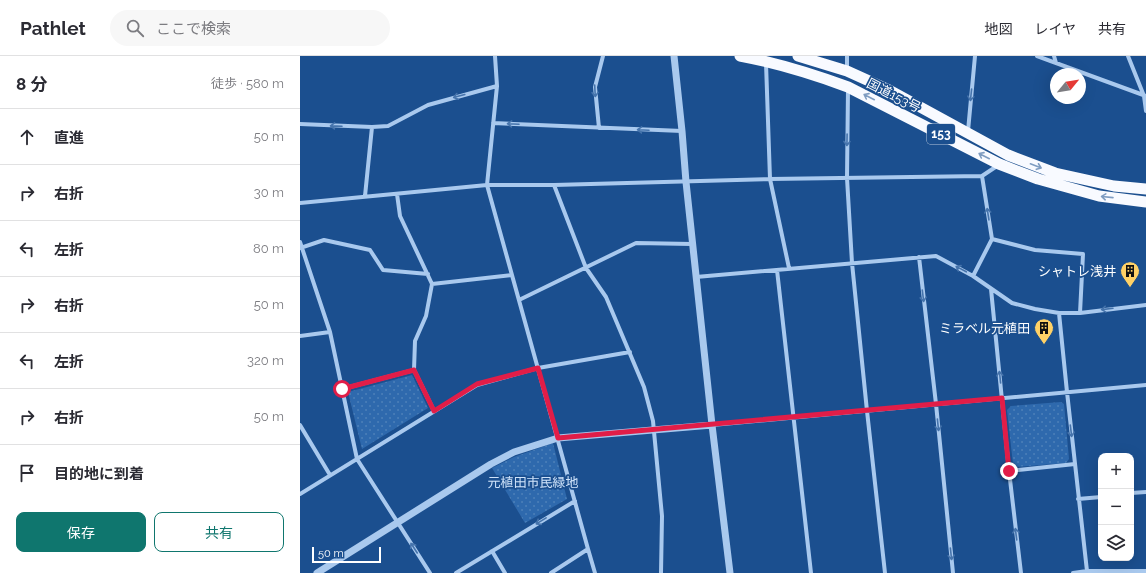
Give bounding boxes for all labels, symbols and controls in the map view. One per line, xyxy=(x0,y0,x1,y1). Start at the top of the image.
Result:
search box xyxy=(110,10,390,46)
text: Pathlet xyxy=(20,17,86,39)
icon: search xyxy=(124,17,146,39)
text: ここで検索 xyxy=(156,20,231,38)
text: 地図 xyxy=(984,21,1012,37)
text: レイヤ xyxy=(1034,21,1076,37)
text: 共有 xyxy=(1098,21,1126,37)
north arrow xyxy=(1050,68,1086,104)
text: 8 分 xyxy=(16,74,47,94)
street label: 国道153号 xyxy=(864,75,923,115)
text: 徒歩 · 580 m xyxy=(211,76,284,91)
one-way arrow xyxy=(592,85,599,98)
one-way arrow xyxy=(968,88,975,101)
one-way arrow xyxy=(453,93,466,100)
one-way arrow xyxy=(863,93,875,101)
one-way arrow xyxy=(507,120,520,128)
one-way arrow xyxy=(330,122,343,129)
road number: 153 xyxy=(927,124,955,144)
icon: ahead xyxy=(16,126,38,148)
one-way arrow xyxy=(637,126,650,133)
text: 直進 xyxy=(54,129,84,147)
text: 50 m xyxy=(254,129,284,144)
one-way arrow xyxy=(843,133,851,146)
one-way arrow xyxy=(979,152,991,160)
one-way arrow xyxy=(1029,162,1041,170)
icon: right xyxy=(16,182,38,204)
text: 右折 xyxy=(54,185,84,203)
text: 30 m xyxy=(254,185,284,200)
one-way arrow xyxy=(1101,193,1114,201)
one-way arrow xyxy=(984,208,992,221)
icon: left xyxy=(16,238,38,260)
text: 左折 xyxy=(54,241,84,259)
text: 80 m xyxy=(253,241,284,256)
building icon: シャトレ浅井 xyxy=(1119,260,1141,288)
place label: シャトレ浅井 xyxy=(1038,264,1116,279)
one-way arrow xyxy=(955,265,967,272)
one-way arrow xyxy=(919,289,927,302)
icon: right xyxy=(16,294,38,316)
text: 右折 xyxy=(54,297,84,315)
text: 50 m xyxy=(254,297,284,312)
one-way arrow xyxy=(1101,306,1114,313)
building icon: ミラベル元植田 xyxy=(1033,317,1055,345)
place label: ミラベル元植田 xyxy=(939,321,1030,336)
icon: left xyxy=(16,350,38,372)
text: 左折 xyxy=(54,353,84,371)
text: 320 m xyxy=(247,353,284,368)
one-way arrow xyxy=(996,371,1003,384)
route start xyxy=(333,380,351,398)
icon: right xyxy=(16,406,38,428)
text: 右折 xyxy=(54,409,84,427)
text: 50 m xyxy=(254,409,284,424)
one-way arrow xyxy=(934,418,941,431)
one-way arrow xyxy=(1067,424,1075,437)
map controls xyxy=(1098,453,1134,561)
button: + xyxy=(1098,453,1134,489)
icon: arrive xyxy=(16,462,38,484)
route end xyxy=(1000,462,1018,480)
text: 目的地に到着 xyxy=(54,465,144,483)
park label: 元植田市民緑地 xyxy=(487,475,579,490)
button: − xyxy=(1098,489,1134,525)
button: 保存 xyxy=(16,512,146,552)
button: 共有 xyxy=(154,512,284,552)
one-way arrow xyxy=(536,517,547,525)
button: layers xyxy=(1098,525,1134,561)
one-way arrow xyxy=(1013,528,1020,541)
one-way arrow xyxy=(410,543,418,554)
scale bar xyxy=(312,545,381,564)
text: 50 m xyxy=(318,547,344,560)
one-way arrow xyxy=(947,547,955,560)

